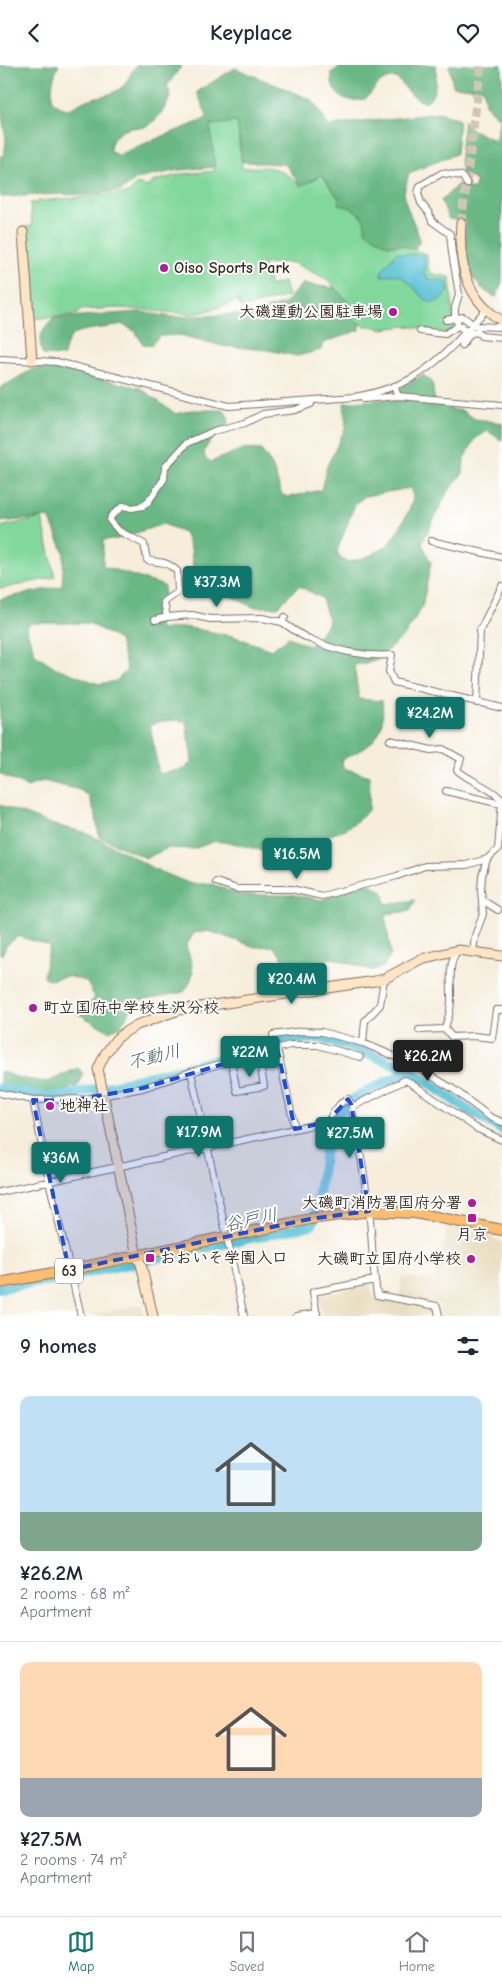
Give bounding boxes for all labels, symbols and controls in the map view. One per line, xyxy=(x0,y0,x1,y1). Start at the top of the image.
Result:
icon: back xyxy=(20,19,48,47)
icon: heart xyxy=(454,19,482,47)
text: Keyplace xyxy=(210,20,292,46)
place label: Oiso Sports Park xyxy=(174,259,290,277)
marker: Oiso Sports Park xyxy=(158,262,170,274)
place label: 大磯運動公園駐車場 xyxy=(239,303,383,321)
marker: 大磯運動公園駐車場 xyxy=(387,306,399,318)
pin: ¥37.3M xyxy=(176,565,258,608)
text: ¥37.3M xyxy=(194,573,240,591)
pin: ¥24.2M xyxy=(389,697,471,739)
text: ¥24.2M xyxy=(407,704,453,722)
pin: ¥16.5M xyxy=(256,837,338,880)
text: ¥16.5M xyxy=(274,845,320,863)
pin: ¥20.4M xyxy=(251,963,333,1005)
text: ¥20.4M xyxy=(268,970,316,988)
place label: 町立国府中学校生沢分校 xyxy=(43,999,219,1017)
marker: 町立国府中学校生沢分校 xyxy=(27,1002,39,1014)
pin: ¥22M xyxy=(220,1035,280,1078)
pin: ¥26.2M xyxy=(387,1039,469,1082)
water label: 不動川 xyxy=(125,1040,183,1074)
text: ¥22M xyxy=(232,1043,268,1061)
text: ¥26.2M xyxy=(404,1047,452,1065)
place label: 地神社 xyxy=(60,1097,108,1115)
marker: 地神社 xyxy=(44,1100,56,1112)
pin: ¥17.9M xyxy=(158,1115,240,1158)
pin: ¥27.5M xyxy=(309,1117,391,1159)
text: ¥17.9M xyxy=(176,1123,222,1141)
text: ¥27.5M xyxy=(326,1124,374,1142)
pin: ¥36M xyxy=(31,1141,91,1184)
text: ¥36M xyxy=(42,1149,80,1167)
place label: 大磯町消防署国府分署 xyxy=(302,1194,462,1212)
marker: 大磯町消防署国府分署 xyxy=(466,1197,478,1209)
water label: 谷戸川 xyxy=(222,1204,280,1236)
marker: 月京 xyxy=(466,1212,478,1224)
place label: 月京 xyxy=(456,1226,488,1244)
place label: おおいそ学園入口 xyxy=(160,1249,288,1267)
place label: 大磯町立国府小学校 xyxy=(317,1250,461,1268)
marker: おおいそ学園入口 xyxy=(144,1252,156,1264)
marker: 大磯町立国府小学校 xyxy=(465,1253,477,1265)
road number: 63 xyxy=(55,1259,83,1283)
icon: filters xyxy=(454,1332,482,1360)
text: 9 homes xyxy=(20,1334,96,1358)
icon: home xyxy=(206,1429,296,1519)
text: ¥26.2M xyxy=(20,1561,83,1585)
text: 2 rooms · 68 m² xyxy=(20,1585,130,1603)
text: Apartment xyxy=(20,1603,92,1621)
icon: home xyxy=(206,1694,296,1784)
text: ¥27.5M xyxy=(20,1827,82,1851)
text: 2 rooms · 74 m² xyxy=(20,1851,127,1869)
text: Apartment xyxy=(20,1869,92,1887)
tab: Map xyxy=(67,1928,95,1975)
tab: Saved xyxy=(229,1928,264,1975)
tab: Home xyxy=(399,1928,435,1975)

